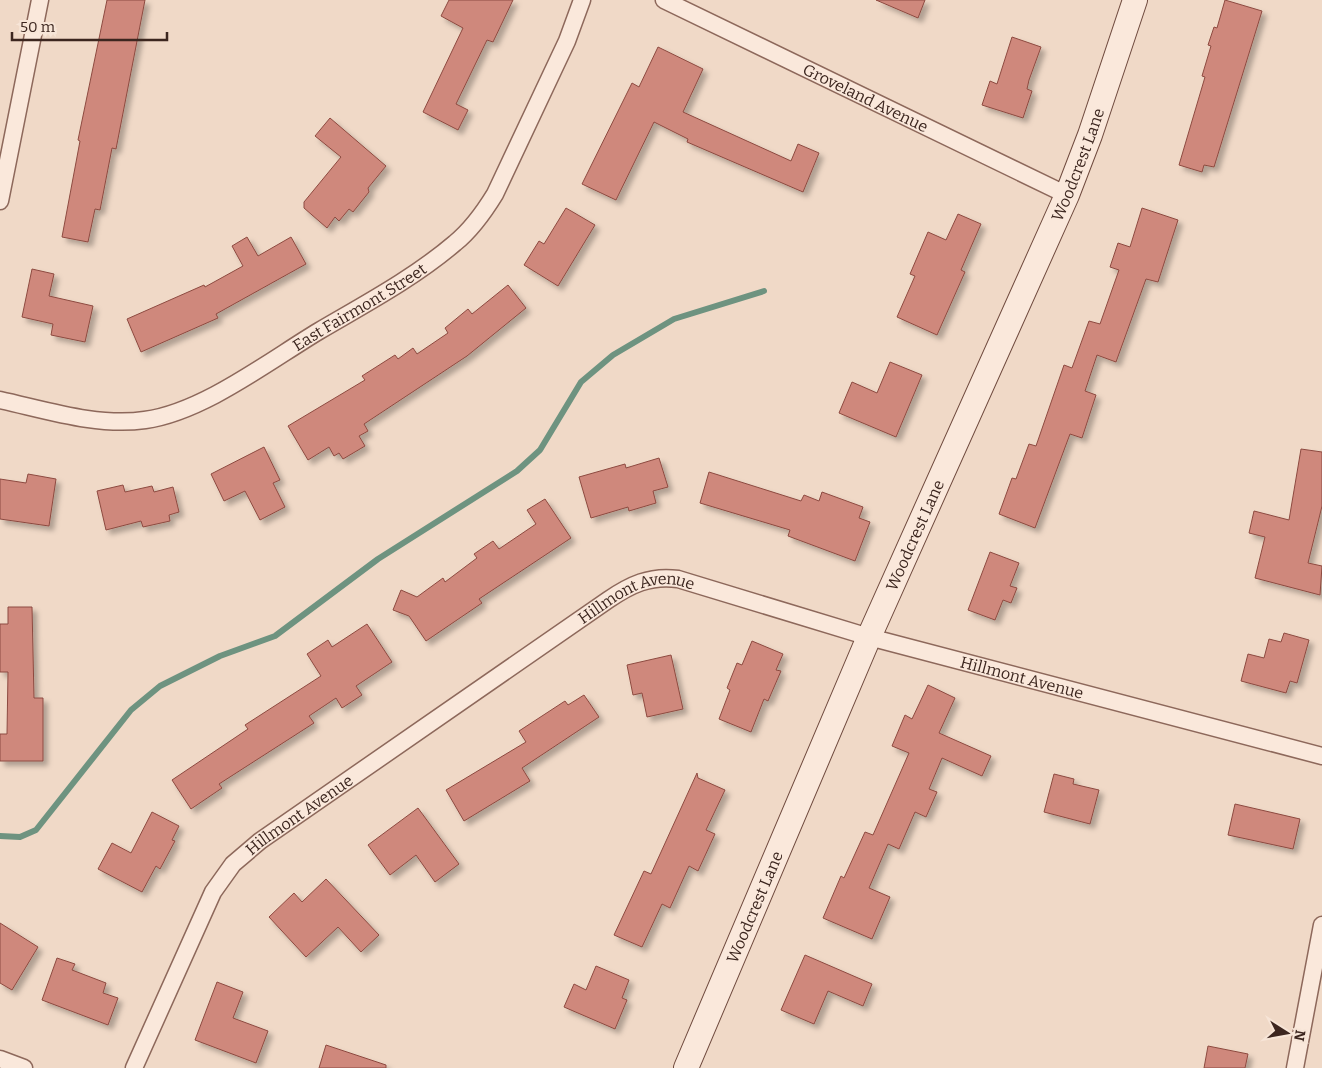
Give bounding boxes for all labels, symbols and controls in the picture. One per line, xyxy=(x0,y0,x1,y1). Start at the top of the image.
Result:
scale bar xyxy=(12,10,168,42)
text: 50 m xyxy=(20,18,56,36)
street label: Groveland Avenue xyxy=(800,59,931,136)
street label: Woodcrest Lane xyxy=(1047,105,1108,224)
street label: East Fairmont Street xyxy=(289,259,430,355)
street label: Woodcrest Lane xyxy=(882,477,948,593)
street label: Hillmont Avenue xyxy=(574,568,697,627)
street label: Hillmont Avenue xyxy=(958,652,1086,702)
street label: Hillmont Avenue xyxy=(242,770,356,859)
street label: Woodcrest Lane xyxy=(722,848,787,966)
north arrow xyxy=(1262,1008,1312,1058)
text: N xyxy=(1290,1028,1309,1042)

